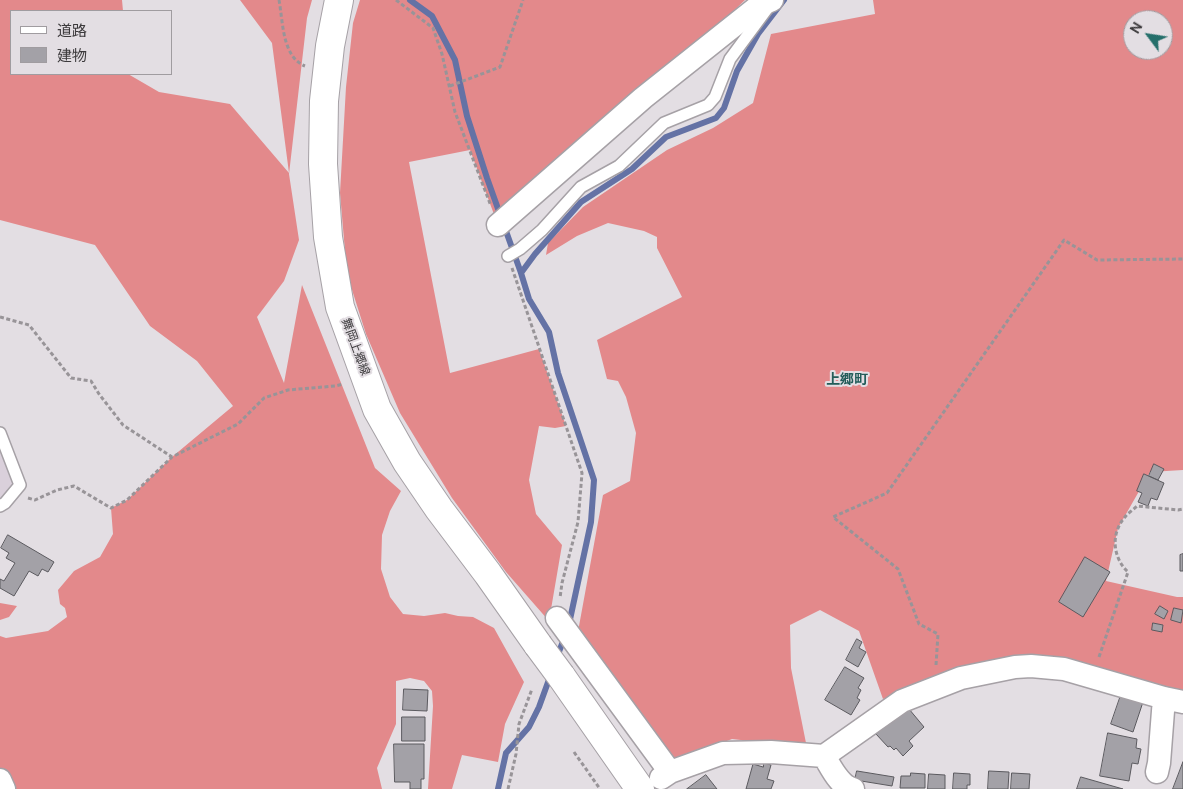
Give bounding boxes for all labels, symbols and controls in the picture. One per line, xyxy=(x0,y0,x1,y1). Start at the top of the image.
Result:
legend xyxy=(10,10,172,75)
north arrow xyxy=(1123,10,1173,60)
text: N xyxy=(1126,19,1146,37)
text: 道路 xyxy=(57,21,87,41)
text: 建物 xyxy=(57,46,87,66)
street label: 舞岡上郷線 xyxy=(338,316,372,378)
district label: 上郷町 xyxy=(826,372,868,388)

